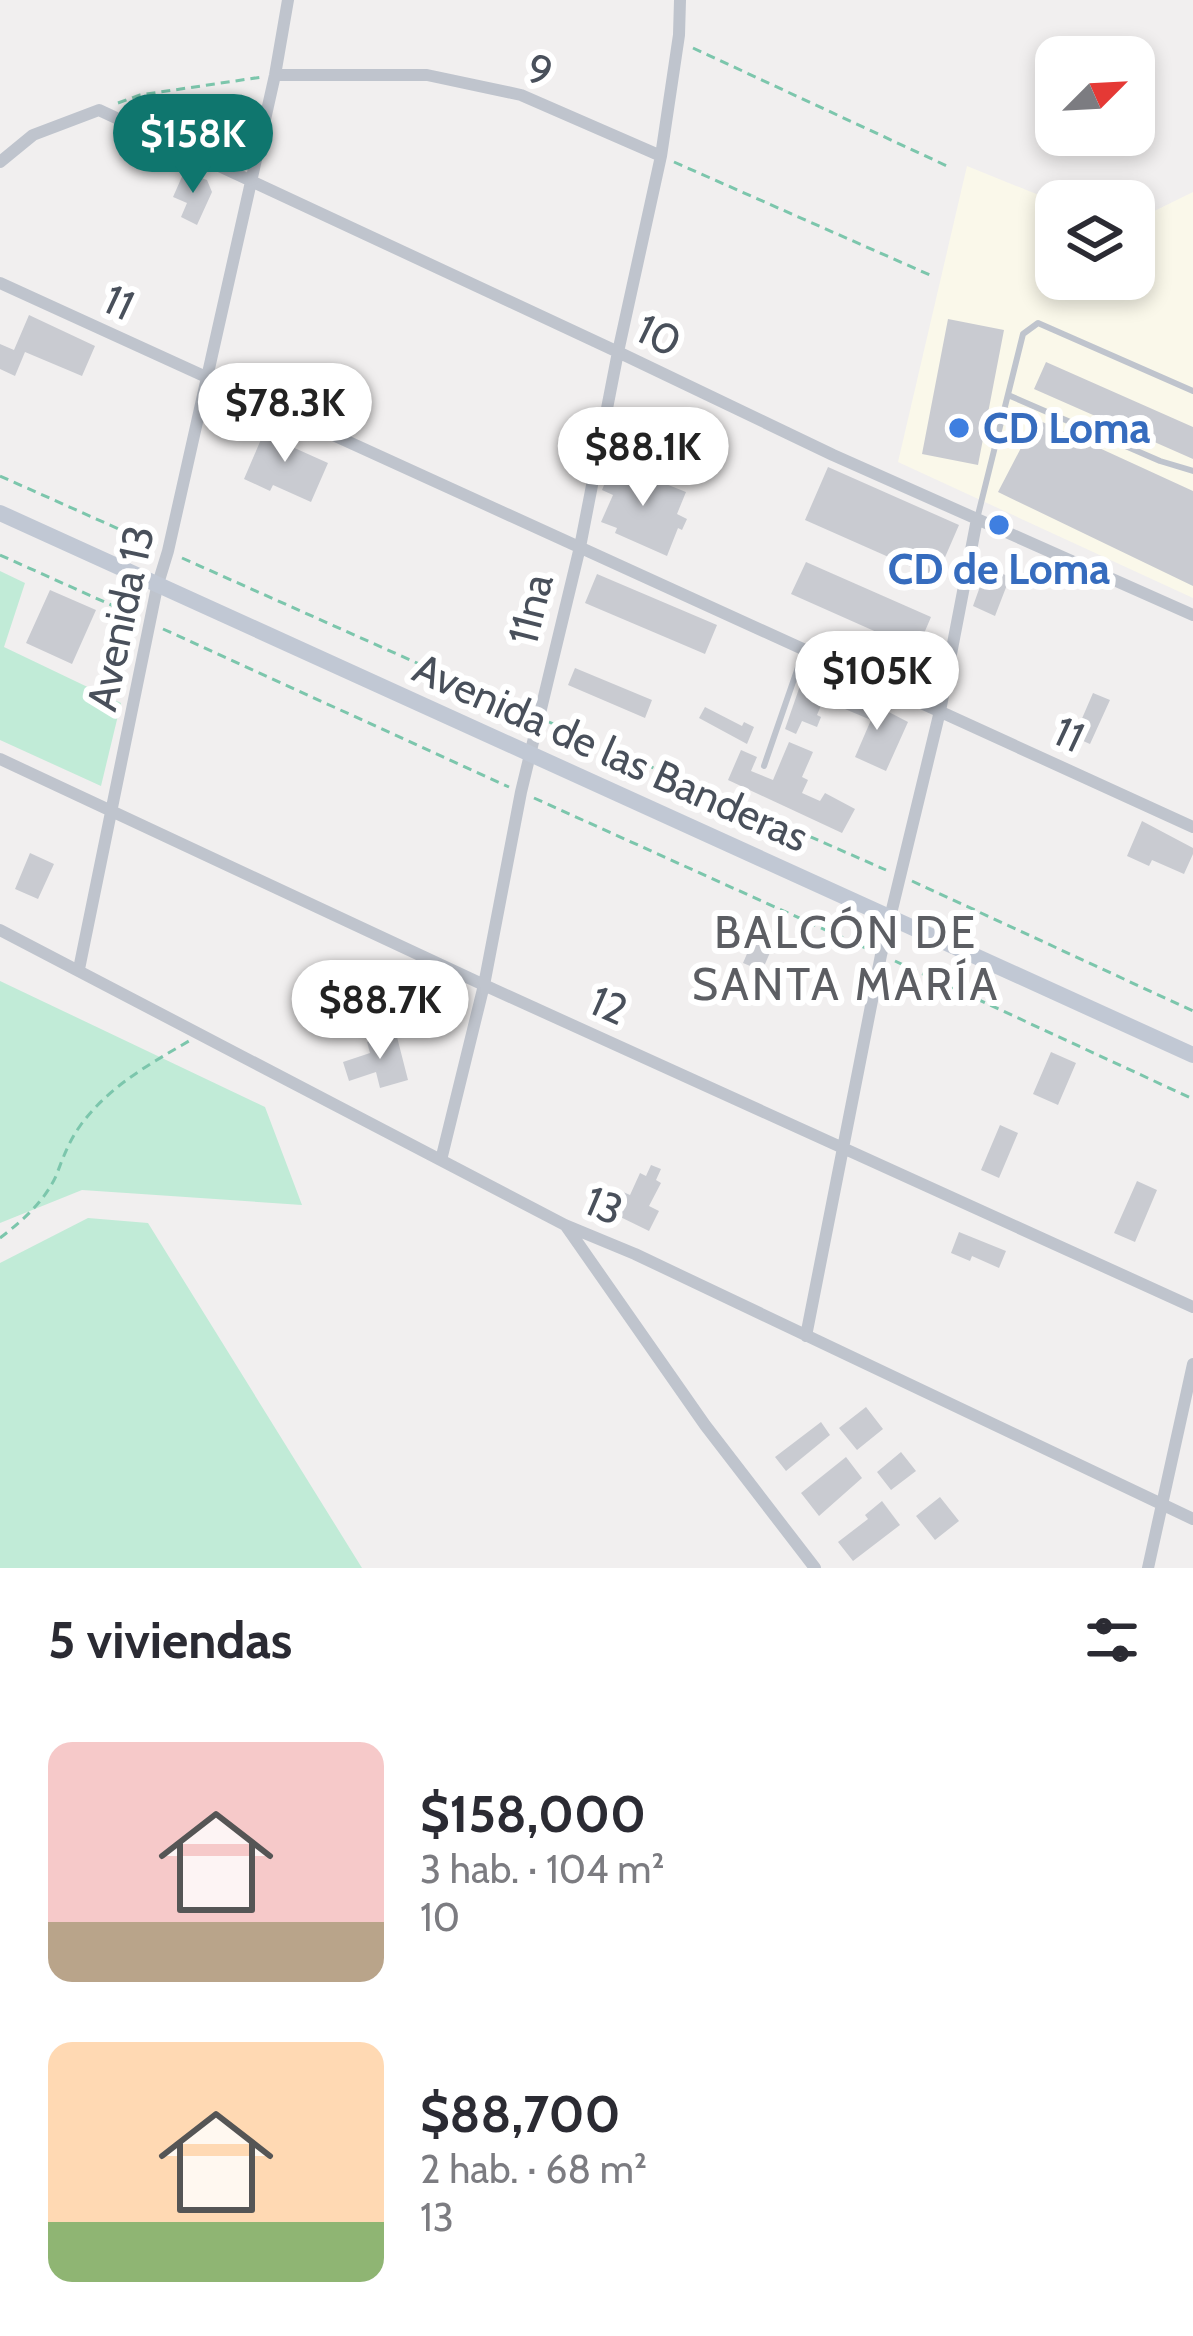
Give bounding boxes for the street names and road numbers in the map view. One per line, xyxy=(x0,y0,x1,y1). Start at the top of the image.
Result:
street label: 9 xyxy=(520,42,560,98)
street label: 11 xyxy=(96,273,142,331)
street label: 10 xyxy=(628,302,690,368)
street label: Avenida 13 xyxy=(75,521,165,715)
street label: 11na xyxy=(496,568,564,650)
street label: Avenida de las Banderas xyxy=(406,641,816,863)
street label: 11 xyxy=(1046,705,1092,763)
street label: 12 xyxy=(582,974,636,1036)
street label: 13 xyxy=(577,1174,631,1236)

